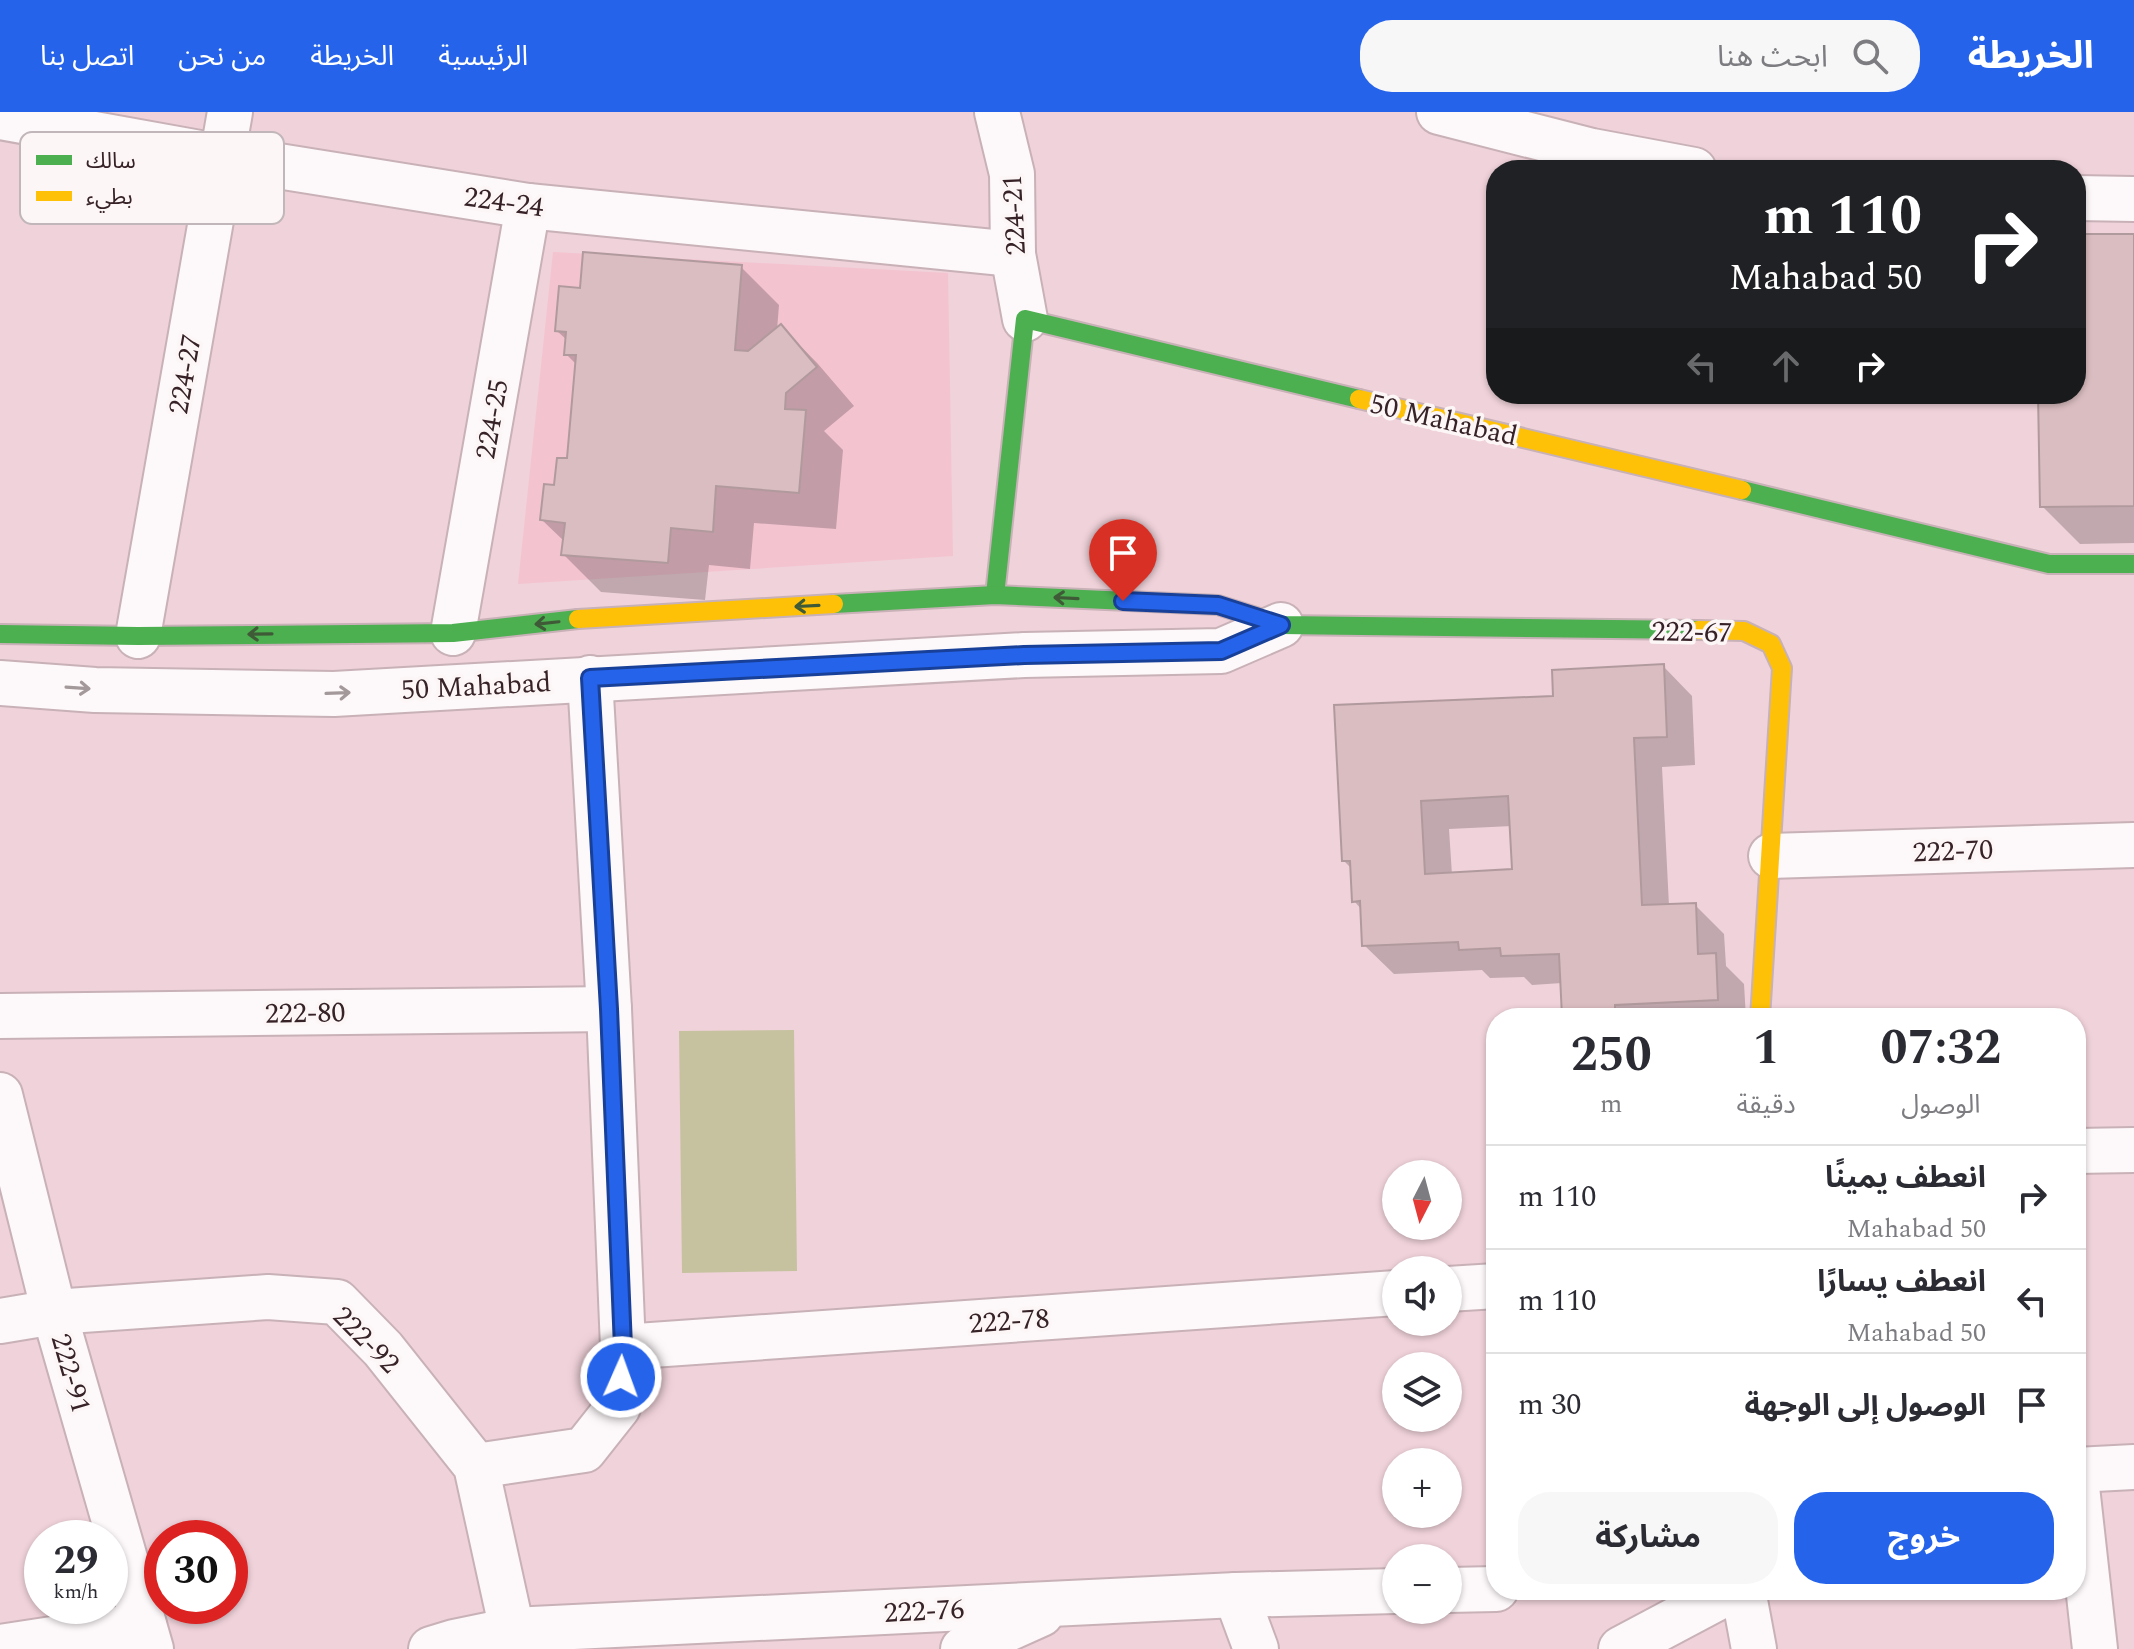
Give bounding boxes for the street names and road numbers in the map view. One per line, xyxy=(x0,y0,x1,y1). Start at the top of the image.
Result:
street label: 224-21 xyxy=(991,174,1038,256)
street label: 224-24 xyxy=(461,176,547,229)
street label: 224-27 xyxy=(157,331,214,418)
street label: 224-25 xyxy=(464,376,521,463)
street label: 50 Mahabad xyxy=(1366,383,1522,458)
street label: 222-67 xyxy=(1651,610,1733,655)
street label: 50 Mahabad xyxy=(400,661,552,712)
street label: 222-70 xyxy=(1912,829,1994,874)
street label: 222-80 xyxy=(264,991,346,1036)
street label: 222-92 xyxy=(322,1296,410,1384)
street label: 222-78 xyxy=(967,1297,1051,1346)
street label: 222-91 xyxy=(39,1329,102,1418)
street label: 222-76 xyxy=(883,1588,965,1635)

